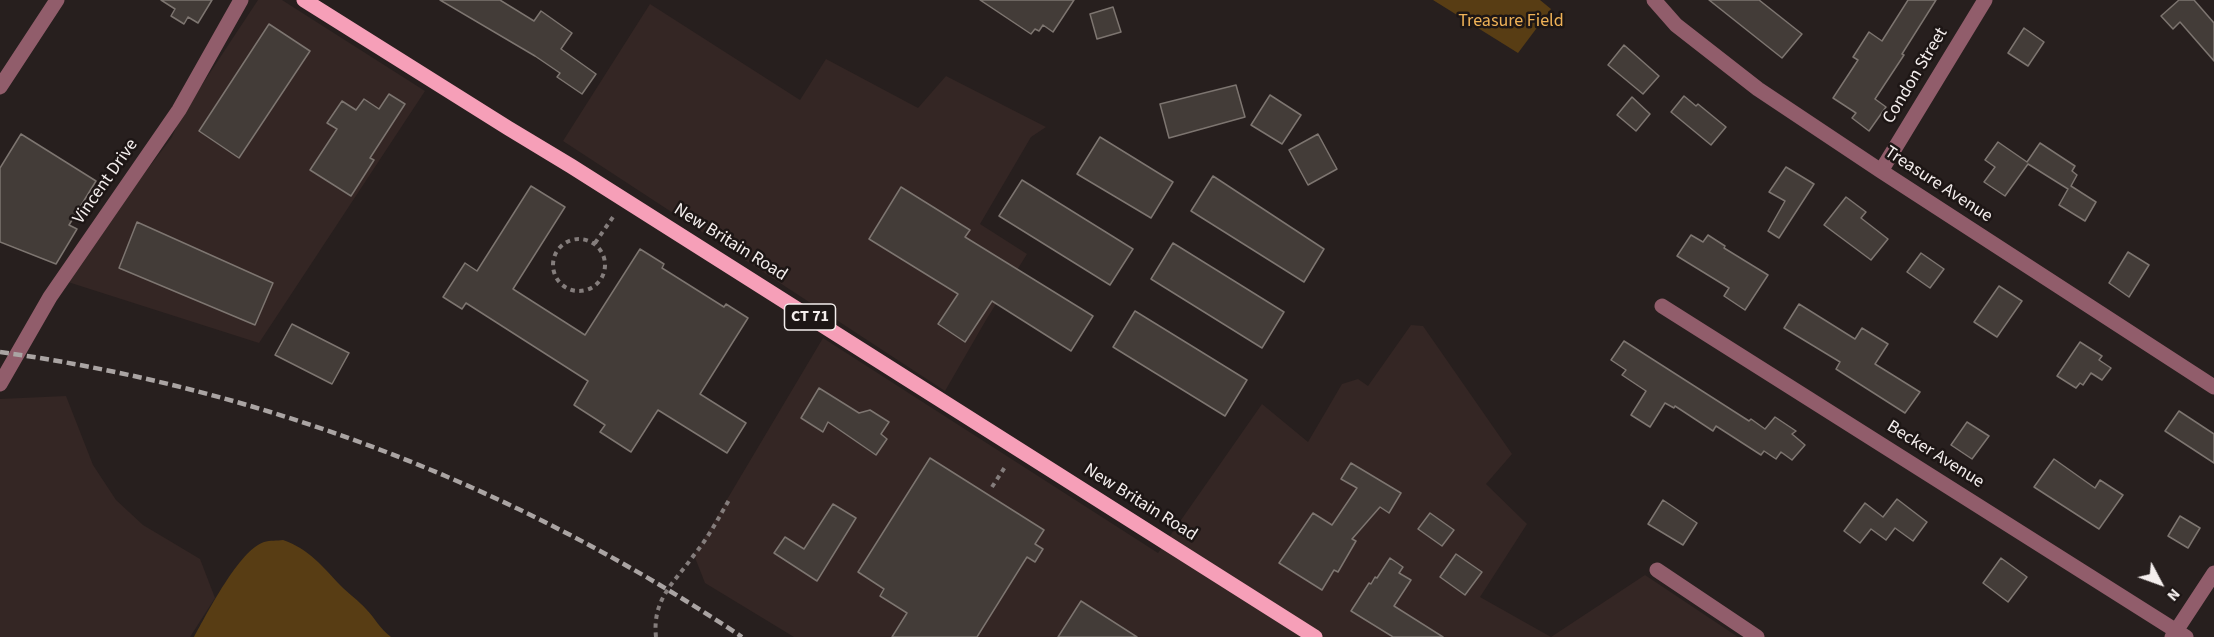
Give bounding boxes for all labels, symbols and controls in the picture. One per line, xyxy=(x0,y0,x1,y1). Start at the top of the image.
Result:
park label: Treasure Field xyxy=(1458,11,1564,33)
street label: Condon Street xyxy=(1879,24,1953,128)
street label: Vincent Drive xyxy=(69,135,143,229)
street label: Treasure Avenue xyxy=(1880,142,1996,228)
street label: New Britain Road xyxy=(669,199,791,287)
road number: CT 71 xyxy=(784,304,836,330)
street label: Becker Avenue xyxy=(1882,417,1988,493)
street label: New Britain Road xyxy=(1079,459,1201,547)
north arrow xyxy=(2130,553,2190,613)
text: N xyxy=(2162,584,2185,606)

